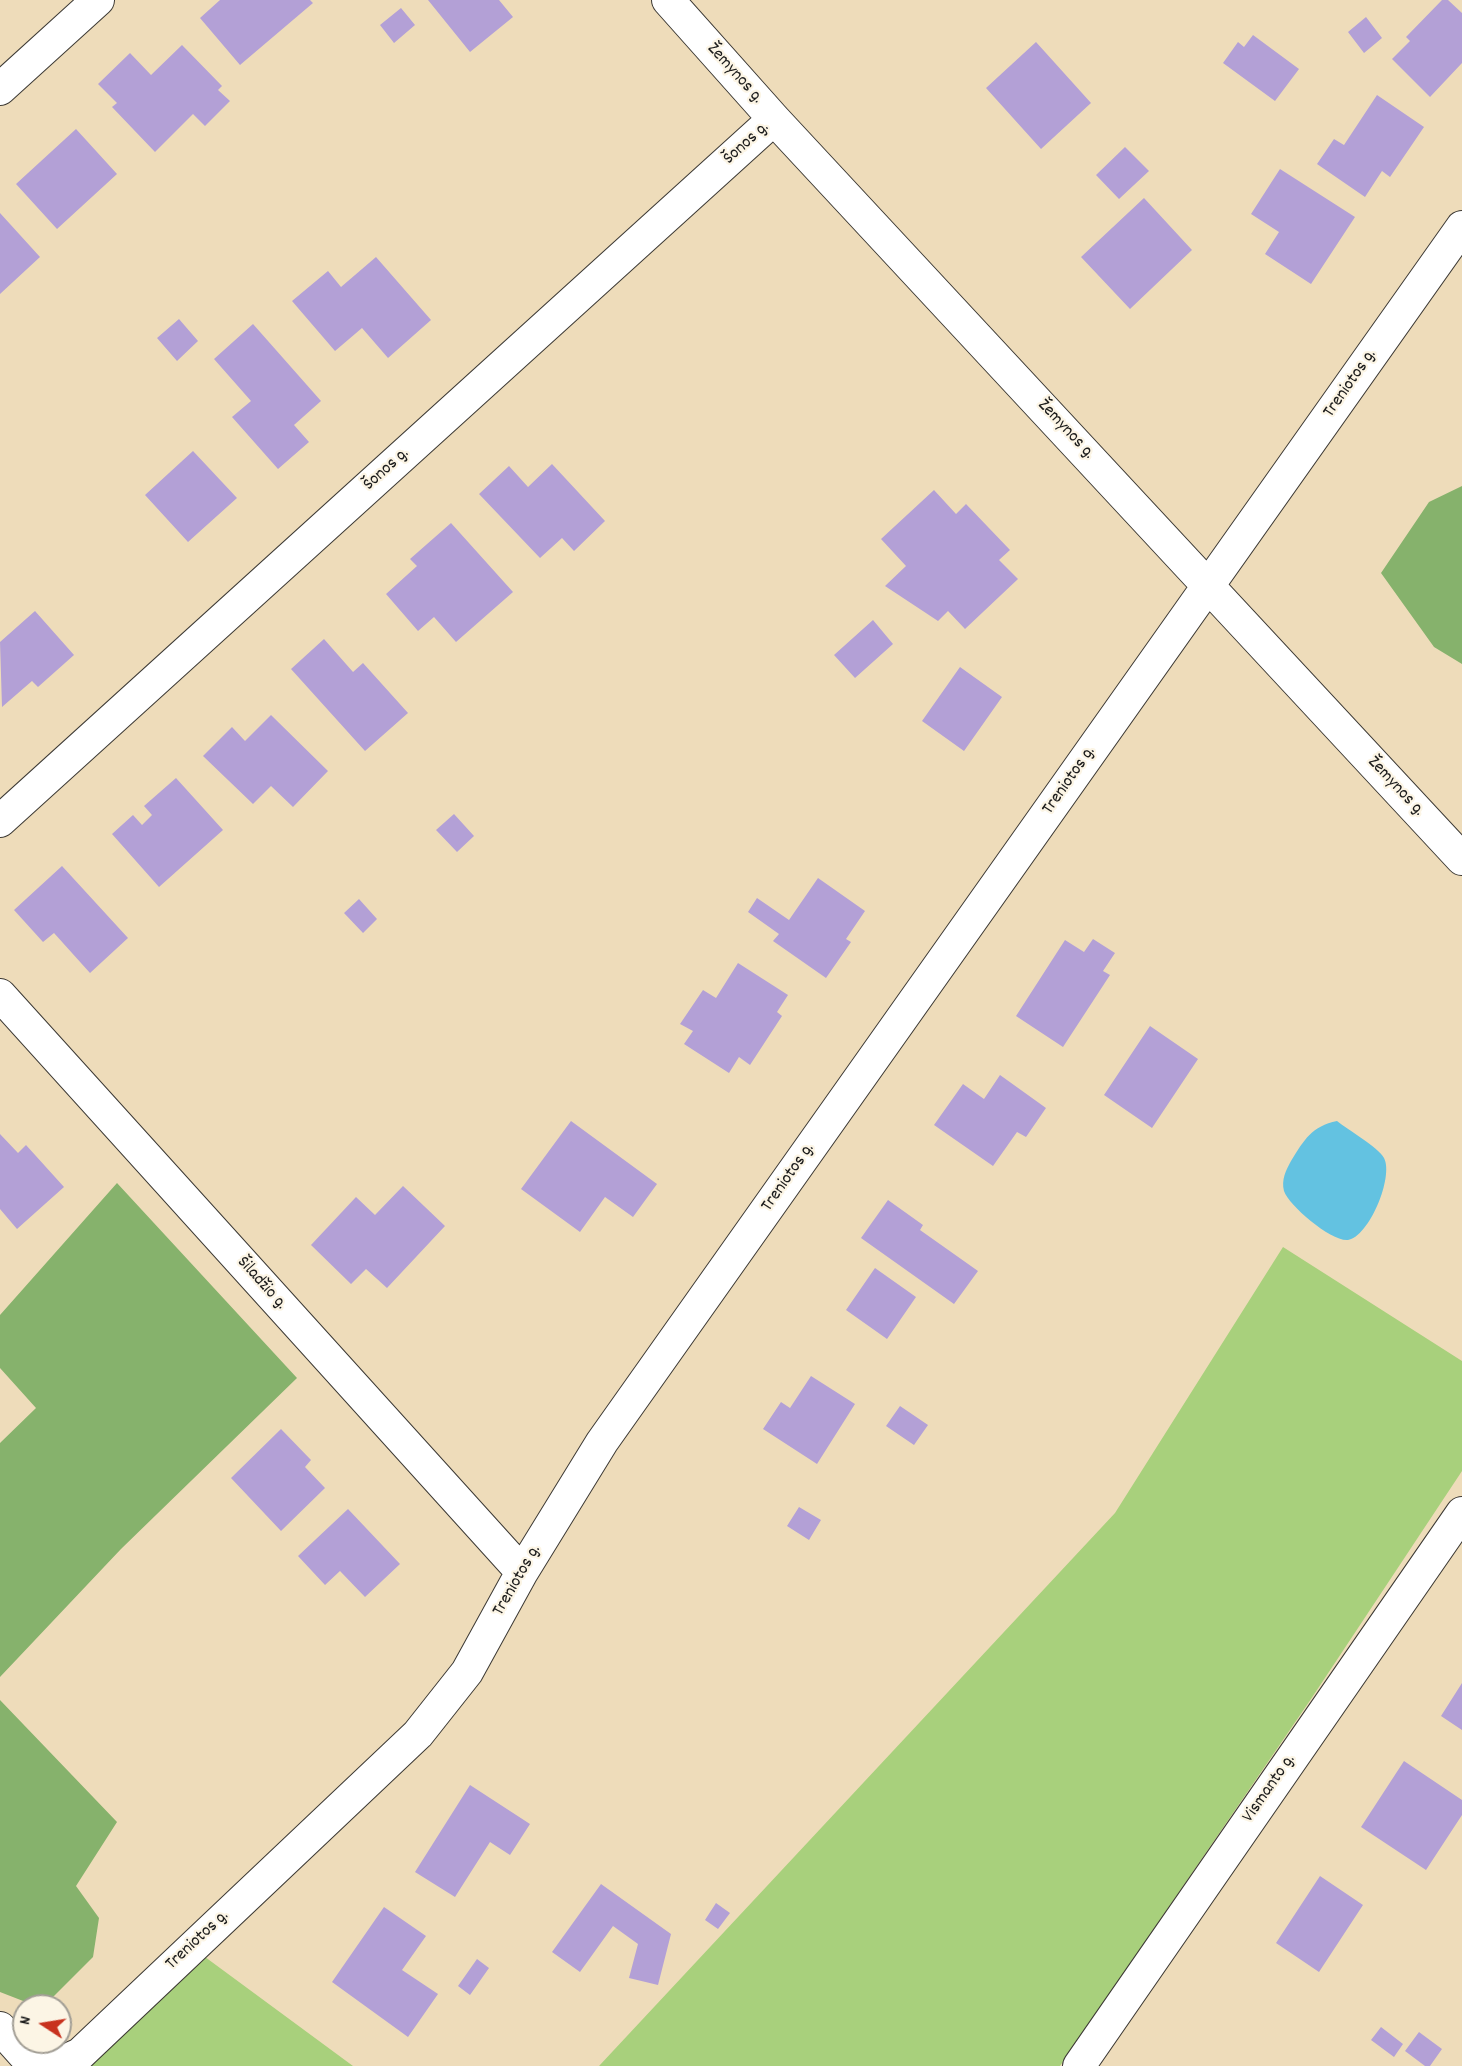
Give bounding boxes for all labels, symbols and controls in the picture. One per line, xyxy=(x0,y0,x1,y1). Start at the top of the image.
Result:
street label: Žemynos g. xyxy=(701,39,767,109)
street label: Šonos g. xyxy=(720,118,774,170)
street label: Treniotos g. xyxy=(1320,346,1382,422)
street label: Žemynos g. xyxy=(1032,395,1098,465)
street label: Šonos g. xyxy=(360,444,414,496)
street label: Treniotos g. xyxy=(1039,743,1101,819)
street label: Žemynos g. xyxy=(1362,752,1428,822)
street label: Treniotos g. xyxy=(758,1140,820,1216)
street label: Šiladžio g. xyxy=(231,1253,291,1315)
street label: Treniotos g. xyxy=(489,1542,547,1620)
street label: Vismanto g. xyxy=(1239,1751,1301,1827)
street label: Treniotos g. xyxy=(162,1906,234,1976)
north arrow xyxy=(12,1994,72,2054)
text: N xyxy=(14,2014,38,2027)

